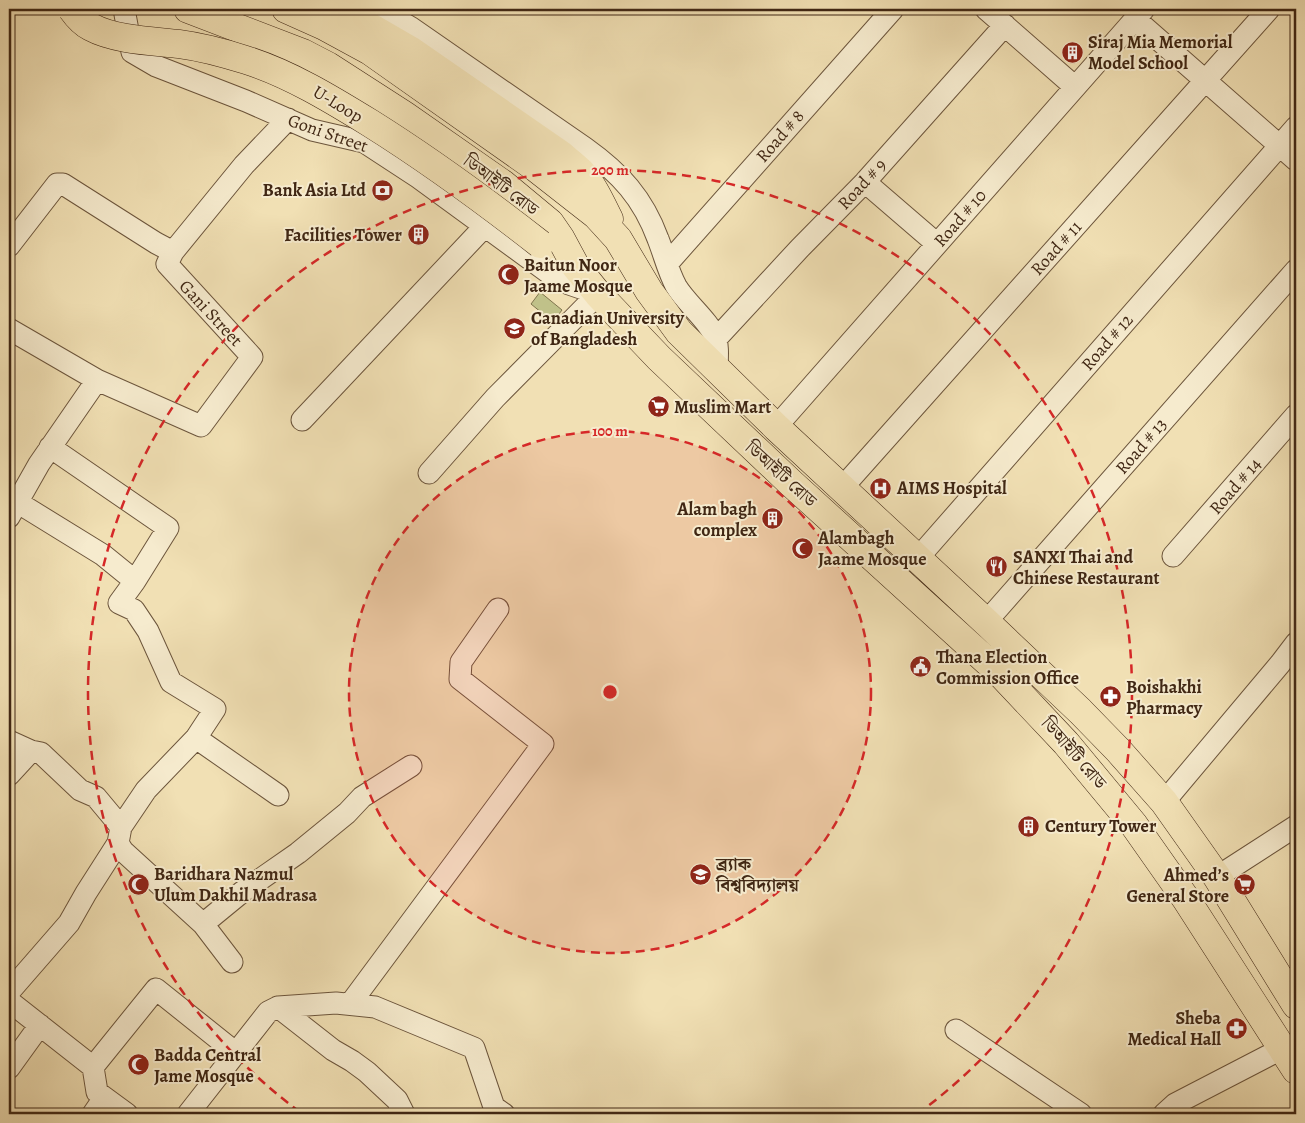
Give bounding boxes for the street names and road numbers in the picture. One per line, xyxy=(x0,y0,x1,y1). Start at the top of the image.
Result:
street label: U-Loop xyxy=(308,80,368,128)
street label: Road # 8 xyxy=(751,105,809,167)
street label: Goni Street xyxy=(285,108,371,158)
street label: ডিআইটি রোড xyxy=(458,148,544,222)
street label: Road # 9 xyxy=(832,153,892,215)
street label: Road # 10 xyxy=(928,184,992,252)
street label: Road # 11 xyxy=(1025,215,1087,281)
street label: Gani Street xyxy=(174,274,248,352)
street label: Road # 12 xyxy=(1076,308,1139,376)
street label: Road # 13 xyxy=(1110,413,1172,479)
street label: ডিআইটি রোড xyxy=(740,435,822,513)
street label: Road # 14 xyxy=(1204,453,1266,519)
street label: ডিআইটি রোড xyxy=(1035,711,1112,795)

